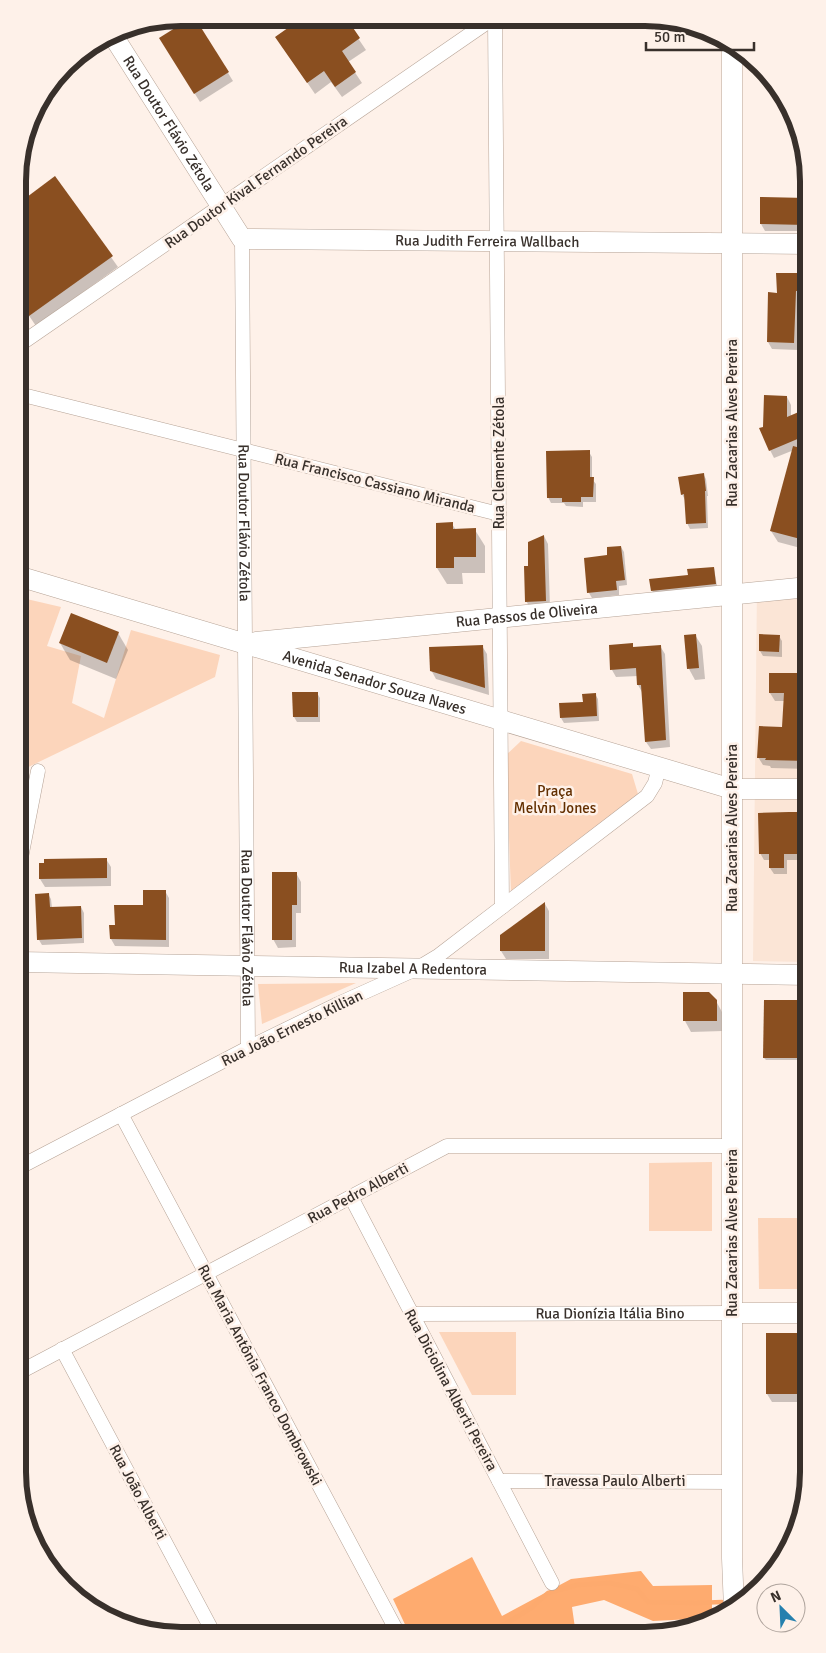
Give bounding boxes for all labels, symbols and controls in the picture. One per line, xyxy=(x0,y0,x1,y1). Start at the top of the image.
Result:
scale bar xyxy=(646,20,754,52)
text: 50 m xyxy=(654,28,685,46)
street label: Rua Doutor Flávio Zétola xyxy=(119,52,219,195)
street label: Rua Doutor Kival Fernando Pereira xyxy=(161,112,351,252)
street label: Rua Judith Ferreira Wallbach xyxy=(395,231,579,251)
street label: Rua Zacarias Alves Pereira xyxy=(723,339,741,507)
street label: Rua Clemente Zétola xyxy=(490,397,508,529)
street label: Rua Doutor Flávio Zétola xyxy=(235,444,254,602)
street label: Rua Francisco Cassiano Miranda xyxy=(273,449,477,517)
street label: Rua Passos de Oliveira xyxy=(455,599,599,631)
street label: Avenida Senador Souza Naves xyxy=(281,646,469,718)
street label: Rua Zacarias Alves Pereira xyxy=(723,744,741,912)
park label: Praça Melvin Jones xyxy=(514,782,597,817)
street label: Rua Doutor Flávio Zétola xyxy=(238,849,257,1007)
street label: Rua Izabel A Redentora xyxy=(339,958,487,979)
street label: Rua João Ernesto Killian xyxy=(218,986,366,1070)
street label: Rua Zacarias Alves Pereira xyxy=(723,1149,741,1317)
street label: Rua Pedro Alberti xyxy=(304,1159,412,1227)
street label: Rua Maria Antônia Franco Dombrowski xyxy=(194,1261,326,1489)
street label: Rua Dionízia Itália Bino xyxy=(535,1304,685,1323)
street label: Rua Diciolina Alberti Pereira xyxy=(401,1306,501,1474)
street label: Rua João Alberti xyxy=(105,1441,171,1543)
street label: Travessa Paulo Alberti xyxy=(544,1472,686,1490)
north arrow xyxy=(756,1583,806,1633)
text: N xyxy=(768,1587,784,1606)

